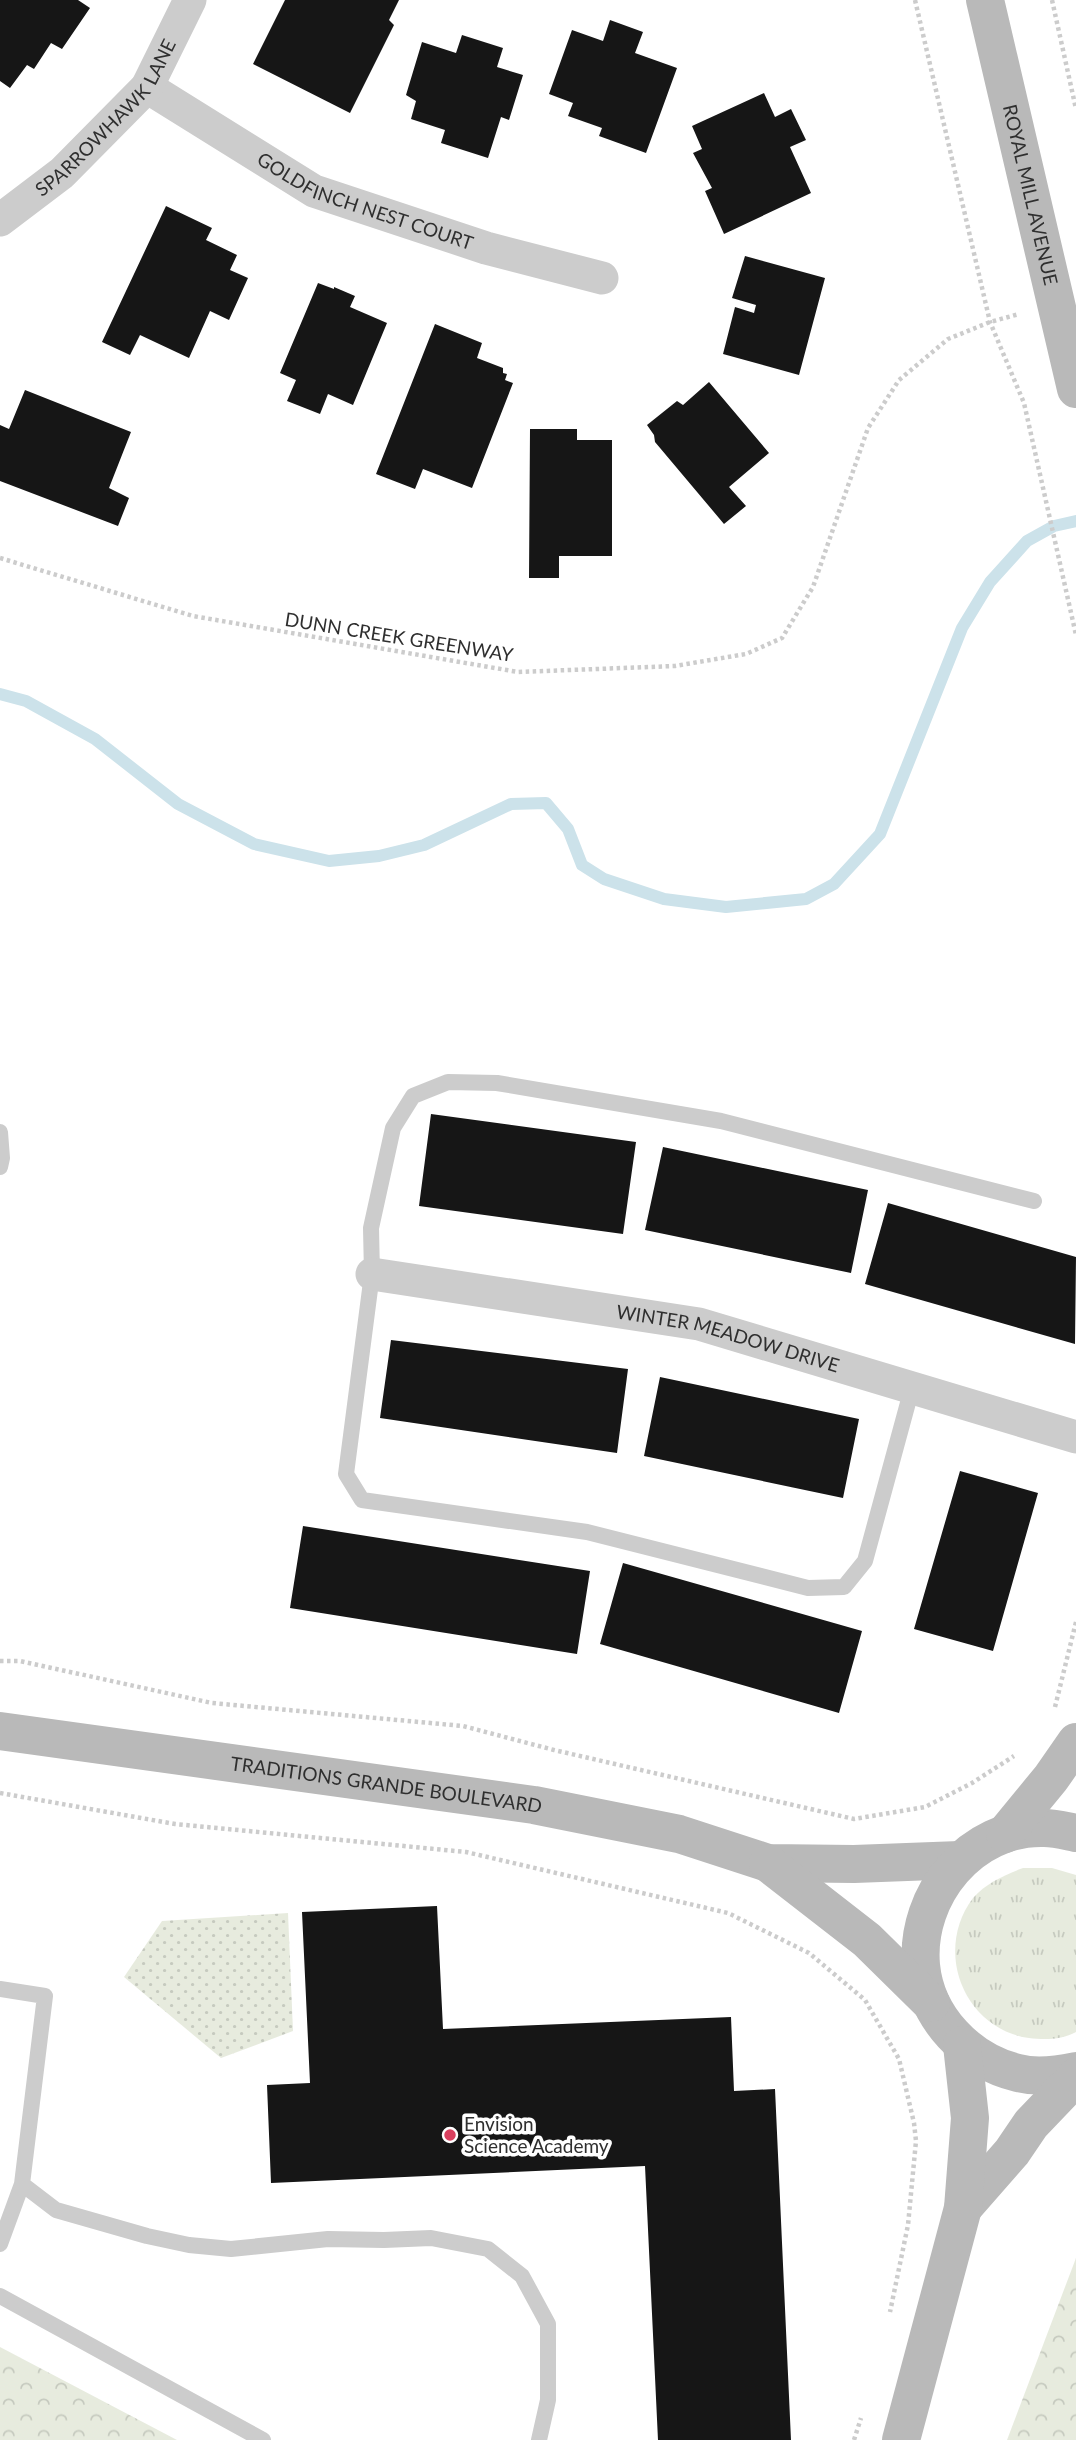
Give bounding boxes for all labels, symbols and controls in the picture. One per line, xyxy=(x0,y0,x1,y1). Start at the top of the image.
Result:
street label: SPARROWHAWK LANE xyxy=(30,35,180,200)
street label: ROYAL MILL AVENUE xyxy=(999,102,1063,287)
street label: GOLDFINCH NEST COURT xyxy=(253,147,476,254)
street label: DUNN CREEK GREENWAY xyxy=(283,607,515,666)
street label: WINTER MEADOW DRIVE xyxy=(615,1300,842,1376)
street label: TRADITIONS GRANDE BOULEVARD xyxy=(229,1751,544,1817)
place label: Envision Science Academy xyxy=(464,2112,609,2157)
marker: Envision Science Academy xyxy=(442,2127,458,2143)

